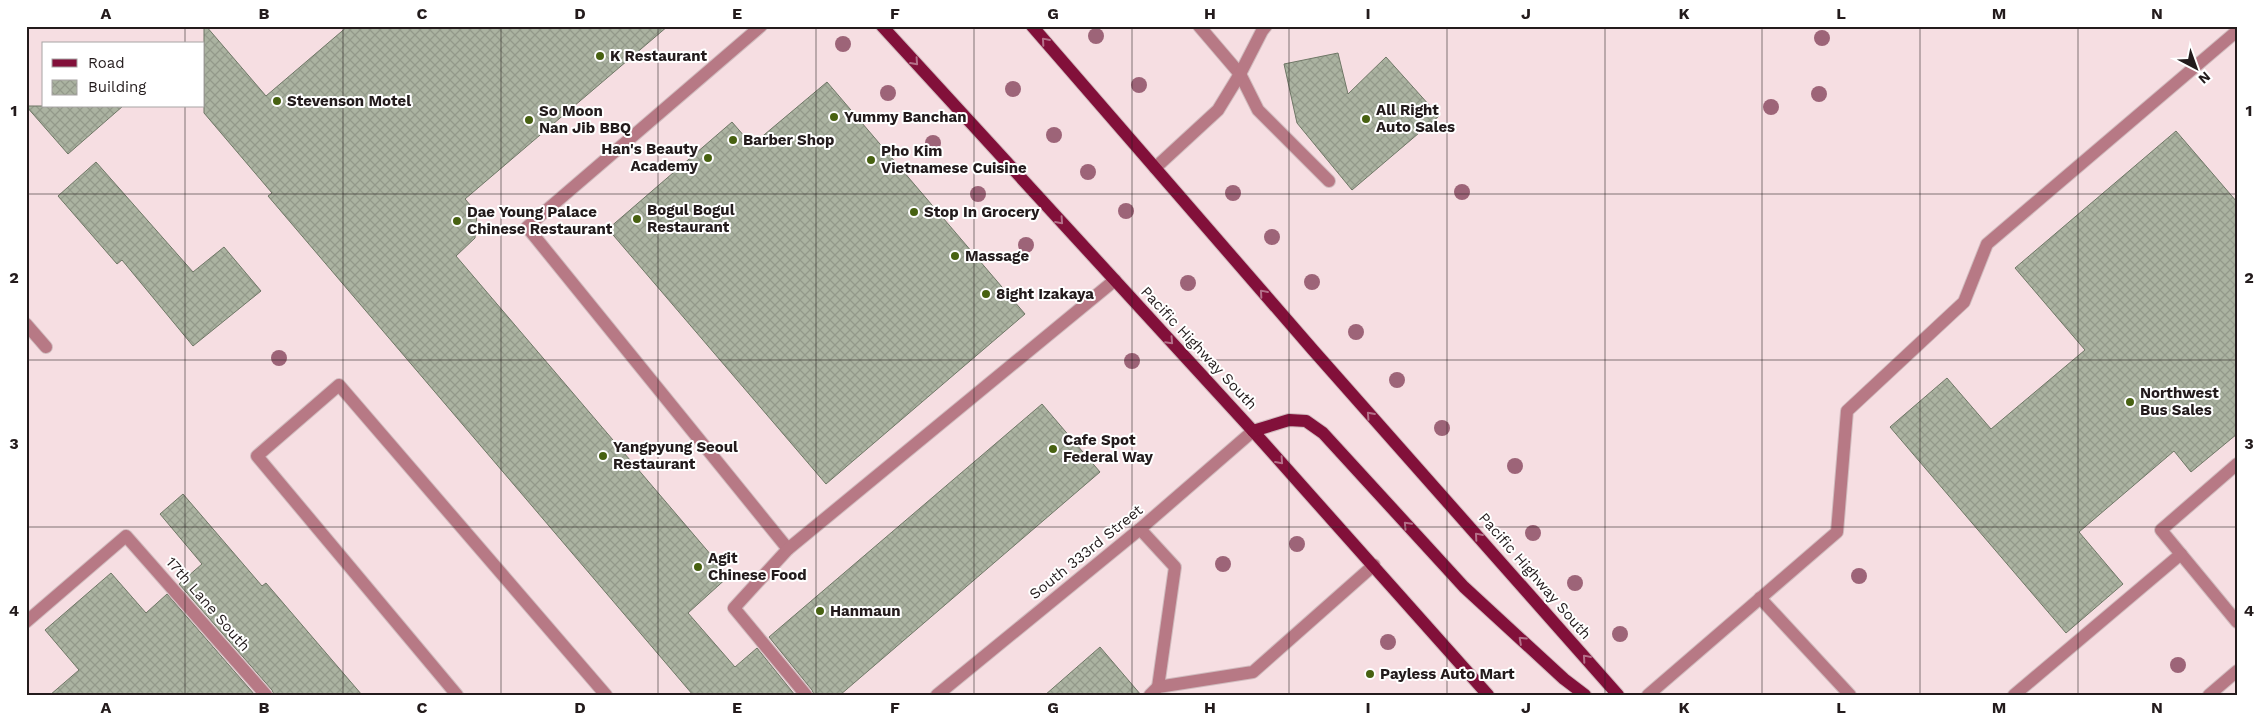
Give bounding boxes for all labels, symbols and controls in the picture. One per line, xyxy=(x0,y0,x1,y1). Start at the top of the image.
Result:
text: A xyxy=(101,4,112,23)
text: B xyxy=(259,4,270,23)
text: C xyxy=(417,4,428,23)
text: D xyxy=(574,4,586,23)
text: E xyxy=(732,4,742,23)
text: F xyxy=(890,4,900,23)
text: G xyxy=(1047,4,1059,23)
text: H xyxy=(1204,4,1216,23)
text: I xyxy=(1365,4,1371,23)
text: J xyxy=(1521,4,1531,23)
text: K xyxy=(1678,4,1690,23)
text: L xyxy=(1836,4,1846,23)
text: M xyxy=(1992,4,2006,23)
text: N xyxy=(2151,4,2163,23)
one-way arrow xyxy=(1042,38,1051,47)
legend xyxy=(42,42,205,108)
north arrow xyxy=(2170,42,2220,92)
place label: K Restaurant xyxy=(610,47,707,65)
marker: K Restaurant xyxy=(594,50,606,62)
text: Road xyxy=(88,54,125,72)
one-way arrow xyxy=(909,57,918,66)
text: N xyxy=(2195,68,2214,87)
text: Building xyxy=(88,78,146,96)
place label: Stevenson Motel xyxy=(287,92,411,110)
marker: Stevenson Motel xyxy=(271,95,283,107)
text: 1 xyxy=(11,101,17,120)
place label: All Right Auto Sales xyxy=(1376,101,1455,136)
text: 1 xyxy=(2246,101,2252,120)
place label: So Moon Nan Jib BBQ xyxy=(539,102,631,137)
place label: Yummy Banchan xyxy=(844,108,966,126)
marker: Yummy Banchan xyxy=(828,111,840,123)
marker: All Right Auto Sales xyxy=(1360,113,1372,125)
marker: So Moon Nan Jib BBQ xyxy=(523,114,535,126)
place label: Barber Shop xyxy=(743,131,834,149)
marker: Barber Shop xyxy=(727,134,739,146)
place label: Han's Beauty Academy xyxy=(601,140,699,175)
place label: Pho Kim Vietnamese Cuisine xyxy=(881,142,1027,177)
marker: Han's Beauty Academy xyxy=(702,152,714,164)
marker: Pho Kim Vietnamese Cuisine xyxy=(865,154,877,166)
place label: Bogul Bogul Restaurant xyxy=(647,201,735,236)
place label: Dae Young Palace Chinese Restaurant xyxy=(467,203,613,238)
place label: Stop In Grocery xyxy=(924,203,1040,221)
marker: Stop In Grocery xyxy=(908,206,920,218)
marker: Bogul Bogul Restaurant xyxy=(631,213,643,225)
marker: Dae Young Palace Chinese Restaurant xyxy=(451,215,463,227)
one-way arrow xyxy=(1054,215,1063,224)
place label: Massage xyxy=(965,247,1029,265)
marker: Massage xyxy=(949,250,961,262)
text: 2 xyxy=(9,268,19,287)
text: 2 xyxy=(2244,268,2254,287)
street label: Pacific Highway South xyxy=(1137,283,1261,413)
place label: 8ight Izakaya xyxy=(996,285,1094,303)
marker: 8ight Izakaya xyxy=(980,288,992,300)
one-way arrow xyxy=(1260,289,1269,298)
one-way arrow xyxy=(1164,335,1173,344)
place label: Northwest Bus Sales xyxy=(2140,384,2219,419)
marker: Northwest Bus Sales xyxy=(2124,396,2136,408)
one-way arrow xyxy=(1367,411,1376,420)
place label: Cafe Spot Federal Way xyxy=(1063,431,1154,466)
text: 3 xyxy=(9,434,19,453)
text: 3 xyxy=(2244,434,2254,453)
place label: Yangpyung Seoul Restaurant xyxy=(613,438,738,473)
marker: Cafe Spot Federal Way xyxy=(1047,443,1059,455)
marker: Yangpyung Seoul Restaurant xyxy=(597,450,609,462)
one-way arrow xyxy=(1274,455,1283,464)
street label: South 333rd Street xyxy=(1026,500,1147,603)
street label: Pacific Highway South xyxy=(1475,509,1595,643)
one-way arrow xyxy=(1404,522,1413,531)
one-way arrow xyxy=(1475,533,1484,542)
place label: Agit Chinese Food xyxy=(708,549,807,584)
street label: 17th Lane South xyxy=(162,553,254,655)
marker: Agit Chinese Food xyxy=(692,561,704,573)
text: 4 xyxy=(9,601,19,620)
text: 4 xyxy=(2244,601,2254,620)
place label: Hanmaun xyxy=(830,602,900,620)
marker: Hanmaun xyxy=(814,605,826,617)
one-way arrow xyxy=(1518,637,1527,646)
one-way arrow xyxy=(1582,655,1591,664)
place label: Payless Auto Mart xyxy=(1380,665,1515,683)
marker: Payless Auto Mart xyxy=(1364,668,1376,680)
text: A xyxy=(101,698,112,717)
text: B xyxy=(259,698,270,717)
text: C xyxy=(417,698,428,717)
text: D xyxy=(574,698,586,717)
text: E xyxy=(732,698,742,717)
text: F xyxy=(890,698,900,717)
text: G xyxy=(1047,698,1059,717)
text: H xyxy=(1204,698,1216,717)
text: I xyxy=(1365,698,1371,717)
text: J xyxy=(1521,698,1531,717)
text: K xyxy=(1678,698,1690,717)
text: L xyxy=(1836,698,1846,717)
text: M xyxy=(1992,698,2006,717)
text: N xyxy=(2151,698,2163,717)

